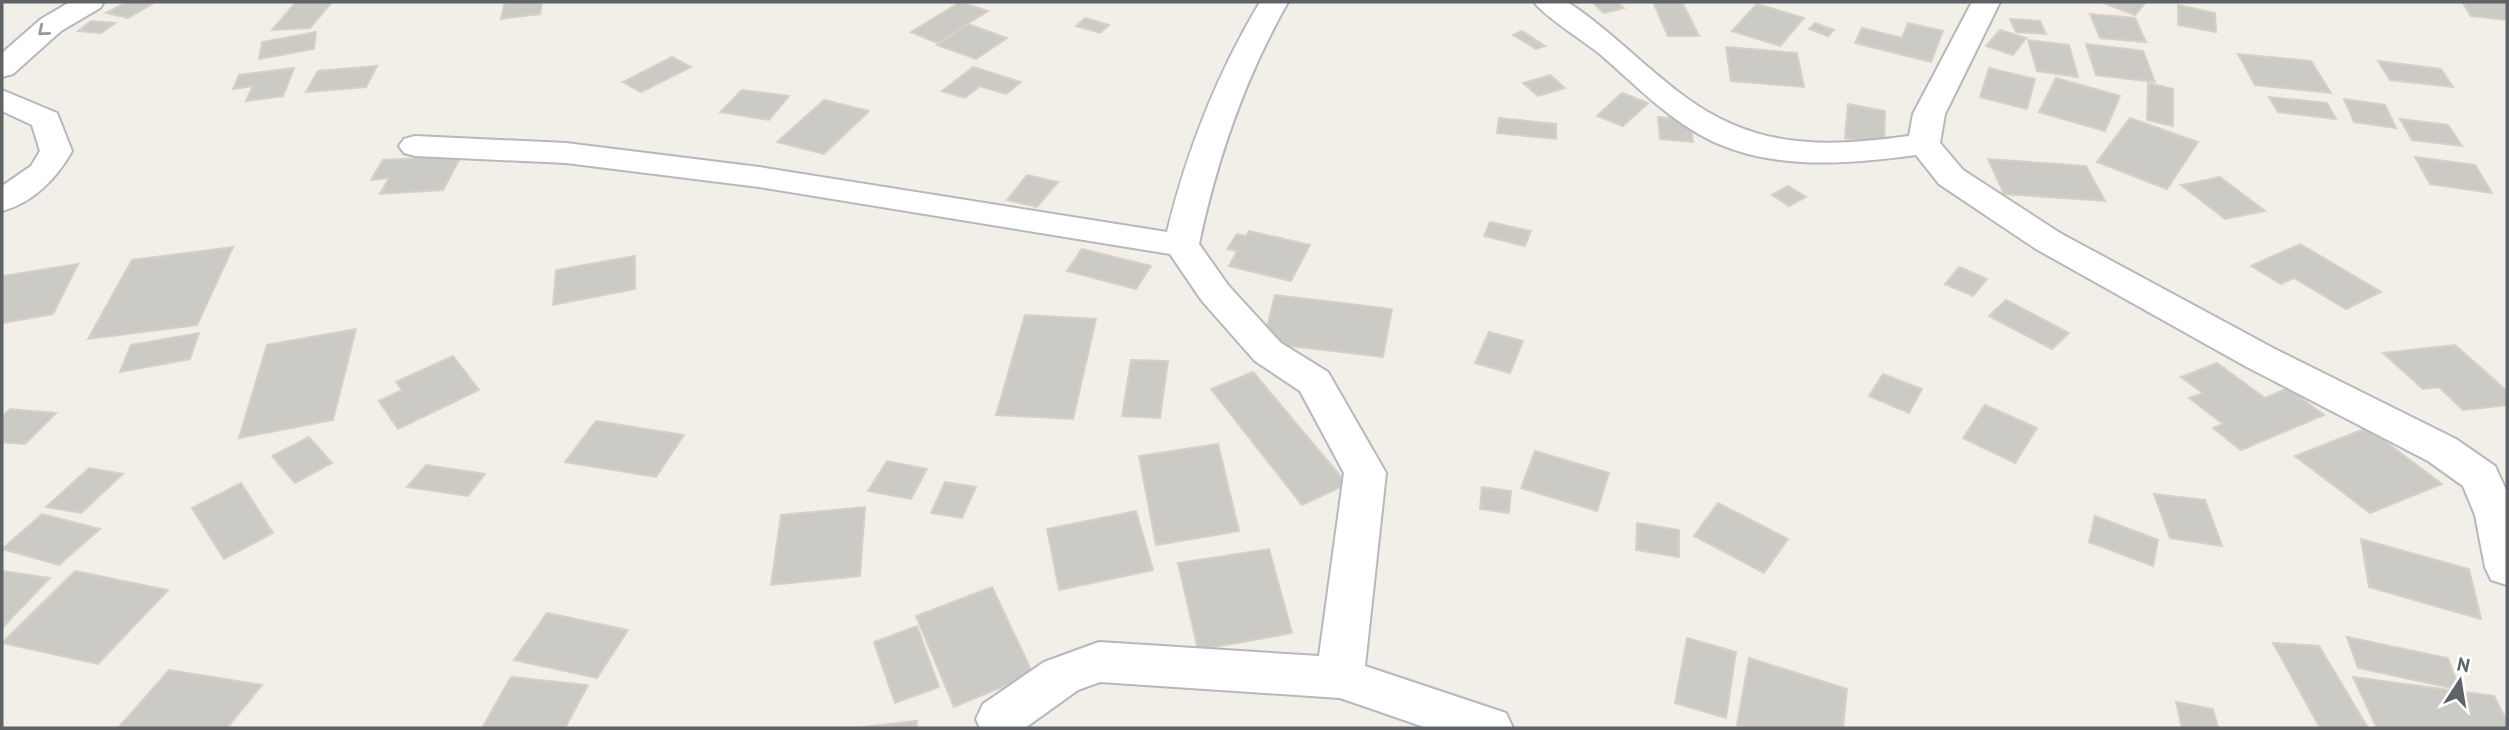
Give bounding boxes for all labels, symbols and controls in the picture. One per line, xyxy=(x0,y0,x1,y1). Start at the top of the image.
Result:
one-way arrow xyxy=(39,23,52,35)
north arrow xyxy=(2425,646,2495,716)
text: N xyxy=(2455,651,2472,677)

